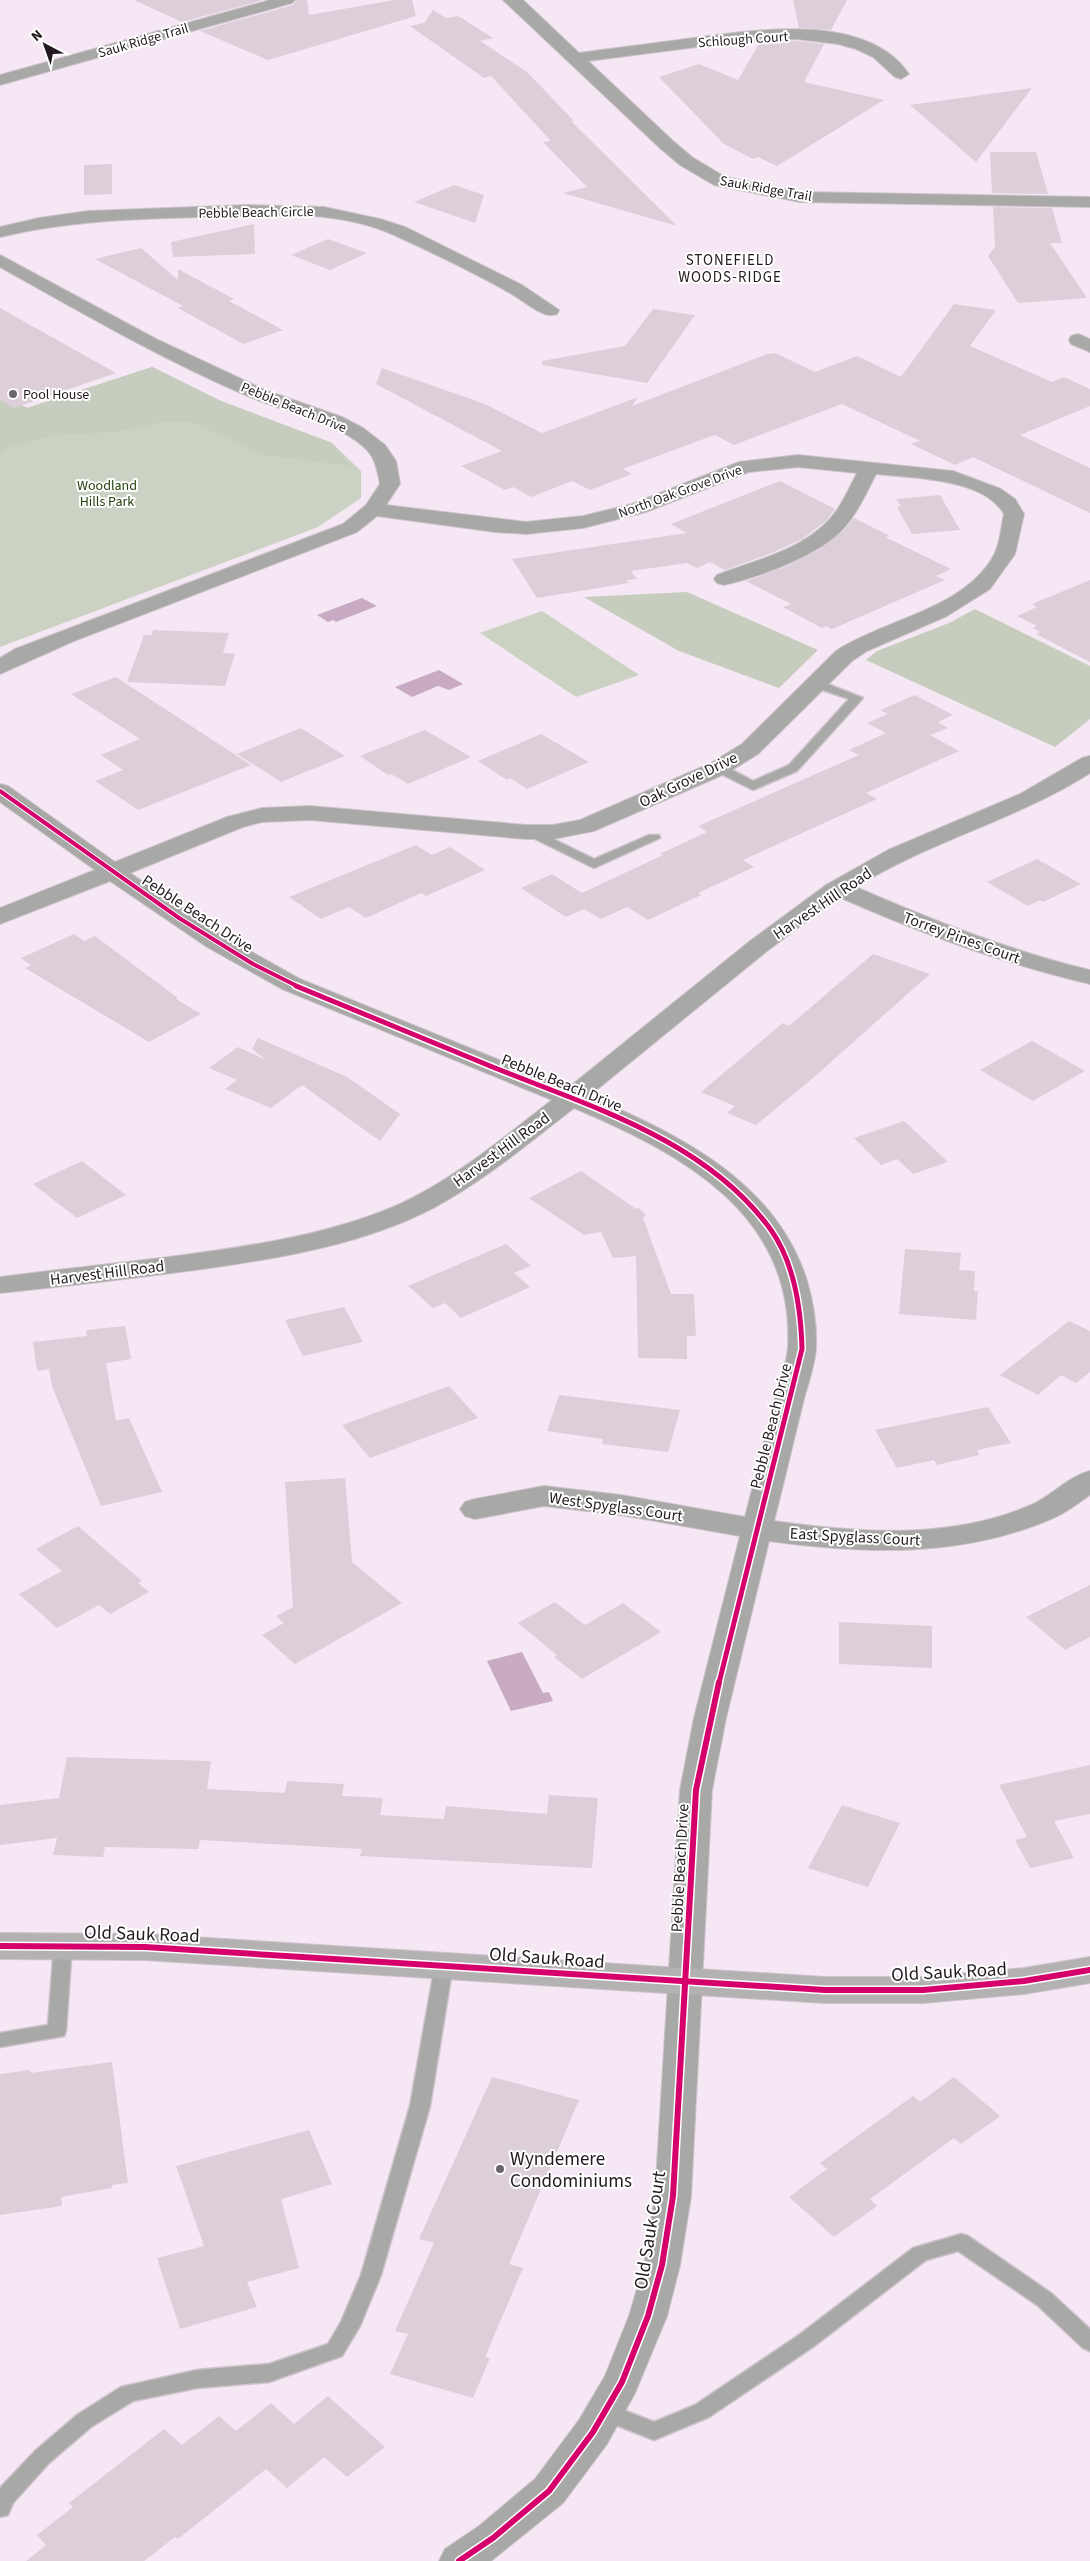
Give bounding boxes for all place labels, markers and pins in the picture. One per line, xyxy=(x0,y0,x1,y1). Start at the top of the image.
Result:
place label: Pool House xyxy=(23,385,89,405)
marker: Pool House xyxy=(7,388,19,400)
place label: Wyndemere Condominiums xyxy=(510,2146,632,2195)
marker: Wyndemere Condominiums xyxy=(494,2163,506,2175)

